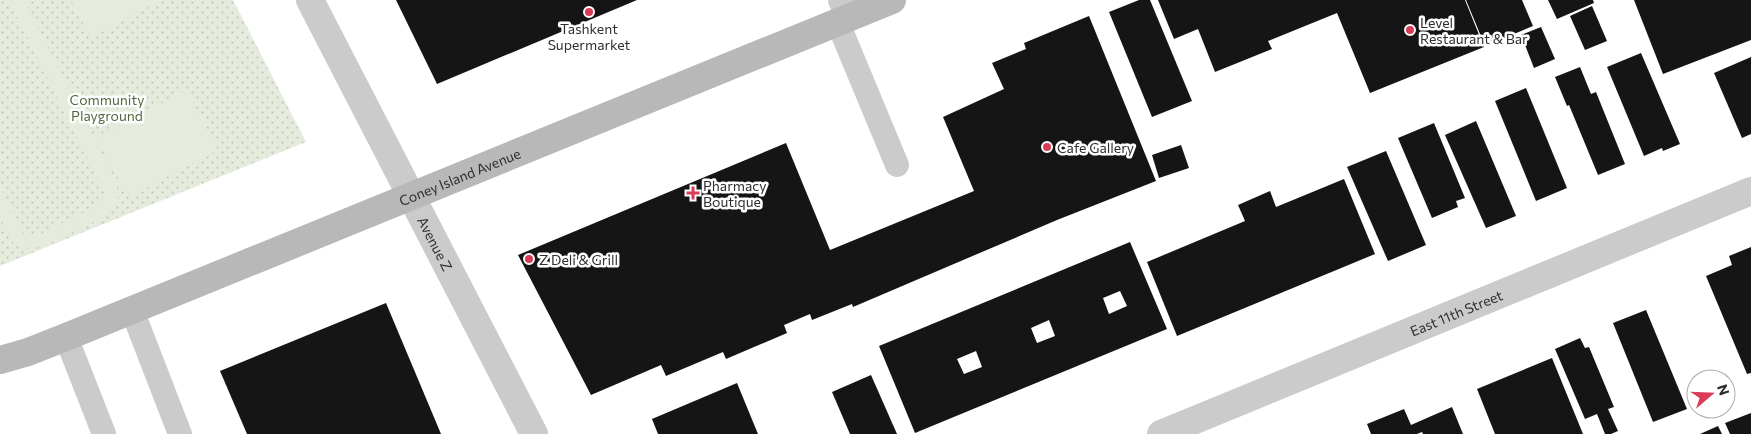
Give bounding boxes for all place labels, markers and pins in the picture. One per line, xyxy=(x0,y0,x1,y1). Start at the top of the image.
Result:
marker: Tashkent Supermarket xyxy=(583,6,595,18)
place label: Level Restaurant & Bar xyxy=(1420,14,1528,47)
place label: Tashkent Supermarket xyxy=(548,20,631,53)
marker: Level Restaurant & Bar xyxy=(1404,24,1416,36)
place label: Cafe Gallery xyxy=(1057,139,1134,156)
marker: Cafe Gallery xyxy=(1041,141,1053,153)
place label: Pharmacy Boutique xyxy=(703,177,766,210)
marker: Pharmacy Boutique xyxy=(687,187,699,199)
place label: Z Deli & Grill xyxy=(539,251,618,268)
marker: Z Deli & Grill xyxy=(523,253,535,265)

